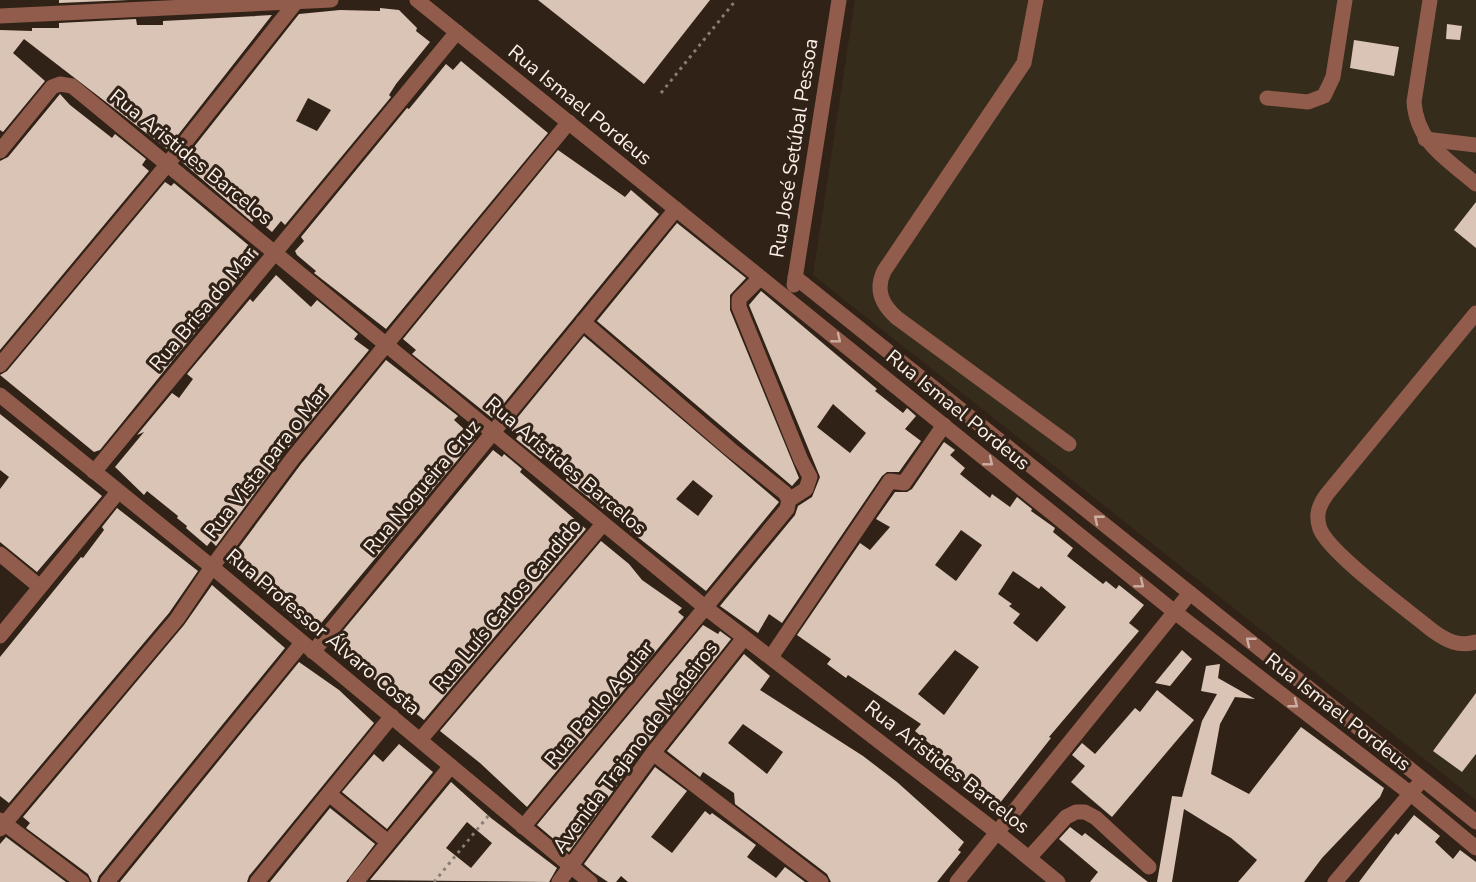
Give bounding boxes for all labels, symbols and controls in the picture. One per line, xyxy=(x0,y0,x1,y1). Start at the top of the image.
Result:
street label: Rua José Setúbal Pessoa xyxy=(763,36,825,260)
street label: Rua Ismael Pordeus xyxy=(502,38,658,172)
street label: Rua Aristides Barcelos xyxy=(104,83,278,231)
street label: Rua Brisa do Mar xyxy=(143,241,263,377)
one-way arrow xyxy=(830,331,841,342)
street label: Rua Ismael Pordeus xyxy=(880,343,1036,477)
street label: Rua Vista para o Mar xyxy=(198,380,334,544)
street label: Rua Aristides Barcelos xyxy=(480,391,652,541)
street label: Rua Nogueira Cruz xyxy=(358,414,486,560)
one-way arrow xyxy=(982,454,993,465)
street label: Rua Luís Carlos Candido xyxy=(426,513,588,697)
one-way arrow xyxy=(1094,516,1105,527)
street label: Rua Professor Álvaro Costa xyxy=(220,543,426,721)
one-way arrow xyxy=(1134,577,1145,588)
street label: Rua Paulo Aguiar xyxy=(538,635,660,773)
street label: Avenida Trajano de Medeiros xyxy=(546,635,724,859)
one-way arrow xyxy=(1246,638,1257,649)
street label: Rua Ismael Pordeus xyxy=(1260,647,1416,777)
street label: Rua Aristides Barcelos xyxy=(859,694,1035,840)
one-way arrow xyxy=(1287,697,1298,708)

